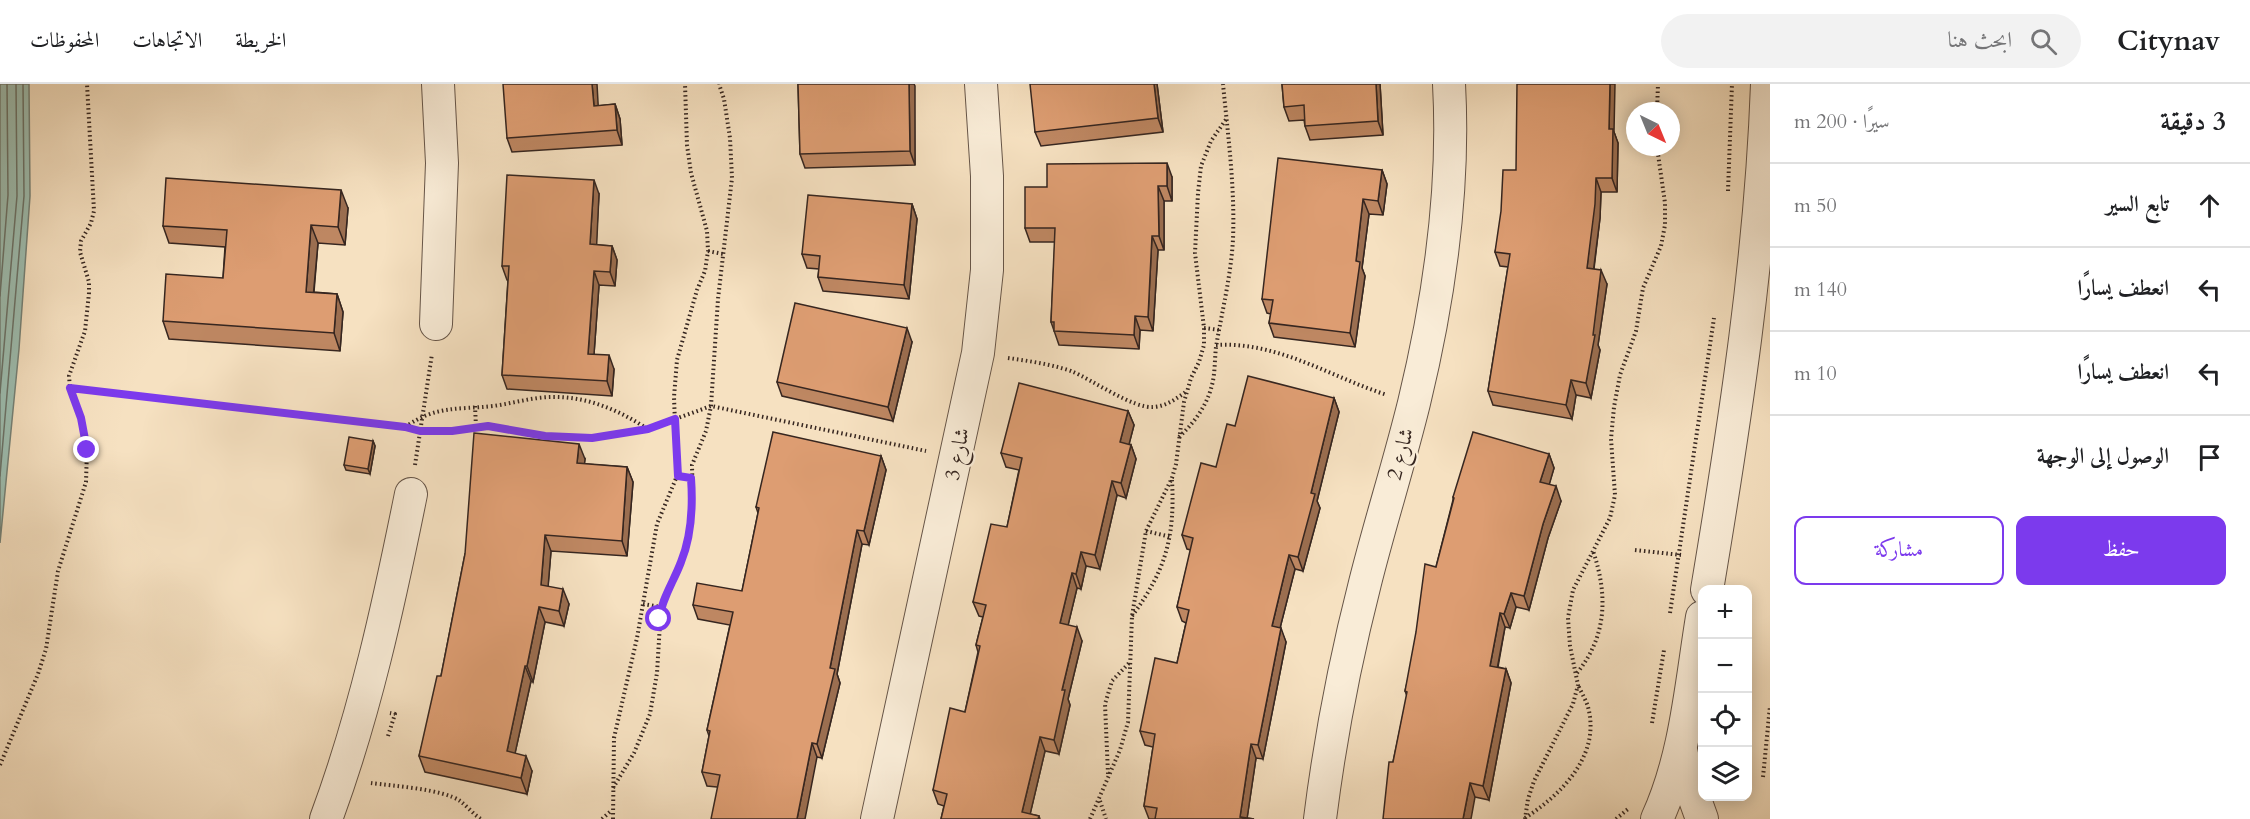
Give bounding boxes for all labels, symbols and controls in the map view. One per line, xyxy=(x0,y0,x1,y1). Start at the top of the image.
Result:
search box xyxy=(1661,14,2081,68)
text: Citynav xyxy=(2117,22,2220,60)
text: ابحث هنا xyxy=(1948,25,2012,55)
icon: search xyxy=(2027,25,2060,58)
text: المحفوظات xyxy=(30,26,99,55)
text: الاتجاهات xyxy=(132,26,202,55)
text: الخريطة xyxy=(235,26,286,55)
north arrow xyxy=(1626,102,1680,156)
text: 3 دقيقة xyxy=(2160,104,2226,139)
text: سيرًا · 200 m xyxy=(1794,108,1890,135)
text: تابع السير xyxy=(2106,189,2169,219)
icon: ahead xyxy=(2193,189,2226,222)
text: 50 m xyxy=(1794,192,1837,219)
text: انعطف يسارًا xyxy=(2078,273,2169,303)
icon: left xyxy=(2193,273,2226,306)
text: 140 m xyxy=(1794,276,1847,303)
text: انعطف يسارًا xyxy=(2078,357,2169,387)
icon: left xyxy=(2193,357,2226,390)
text: 10 m xyxy=(1794,360,1837,387)
street label: شارع 3 xyxy=(938,425,980,484)
street label: شارع 2 xyxy=(1380,425,1424,484)
route end xyxy=(73,436,99,462)
text: الوصول إلى الوجهة xyxy=(2037,441,2169,471)
icon: arrive xyxy=(2193,441,2226,474)
button: مشاركة xyxy=(1794,516,2004,585)
button: حفظ xyxy=(2016,516,2226,585)
map controls xyxy=(1698,585,1752,801)
button: + xyxy=(1698,585,1752,639)
route start xyxy=(645,605,671,631)
button: − xyxy=(1698,639,1752,693)
button: locate xyxy=(1698,693,1752,747)
button: layers xyxy=(1698,747,1752,801)

